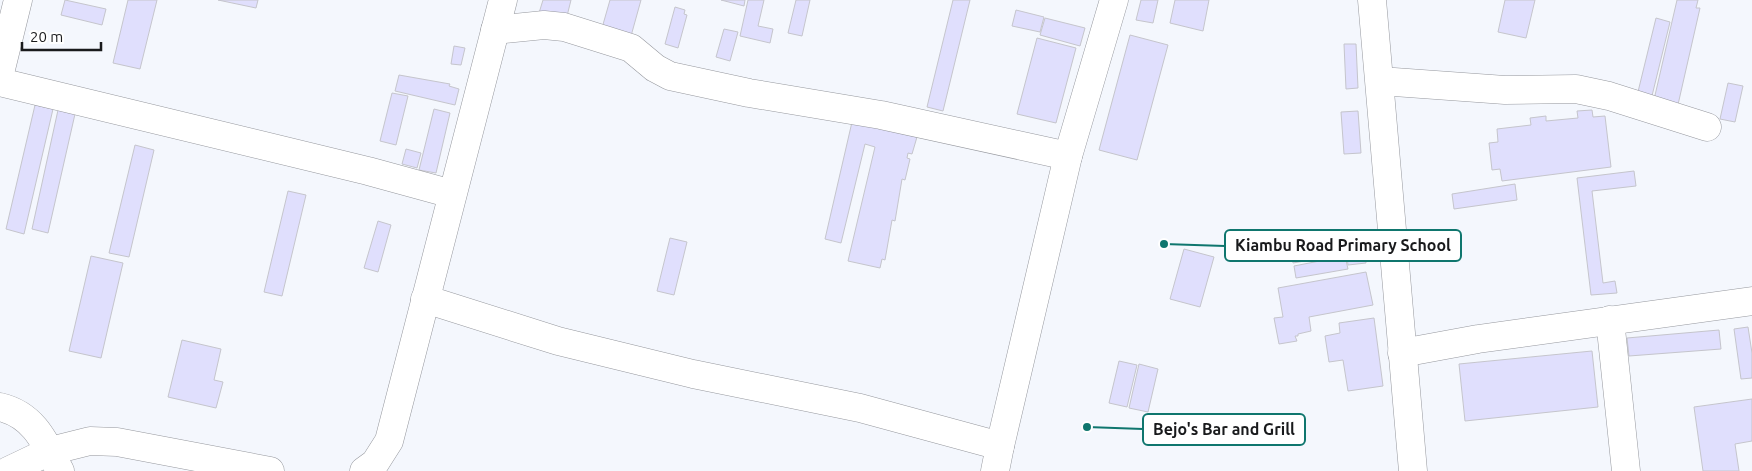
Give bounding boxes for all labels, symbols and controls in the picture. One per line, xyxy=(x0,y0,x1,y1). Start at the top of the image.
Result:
scale bar xyxy=(22,20,101,52)
text: 20 m xyxy=(30,28,63,45)
callout: Kiambu Road Primary School xyxy=(1225,230,1461,261)
text: Kiambu Road Primary School xyxy=(1235,236,1451,254)
callout: Bejo's Bar and Grill xyxy=(1143,414,1305,445)
text: Bejo's Bar and Grill xyxy=(1153,420,1295,438)

